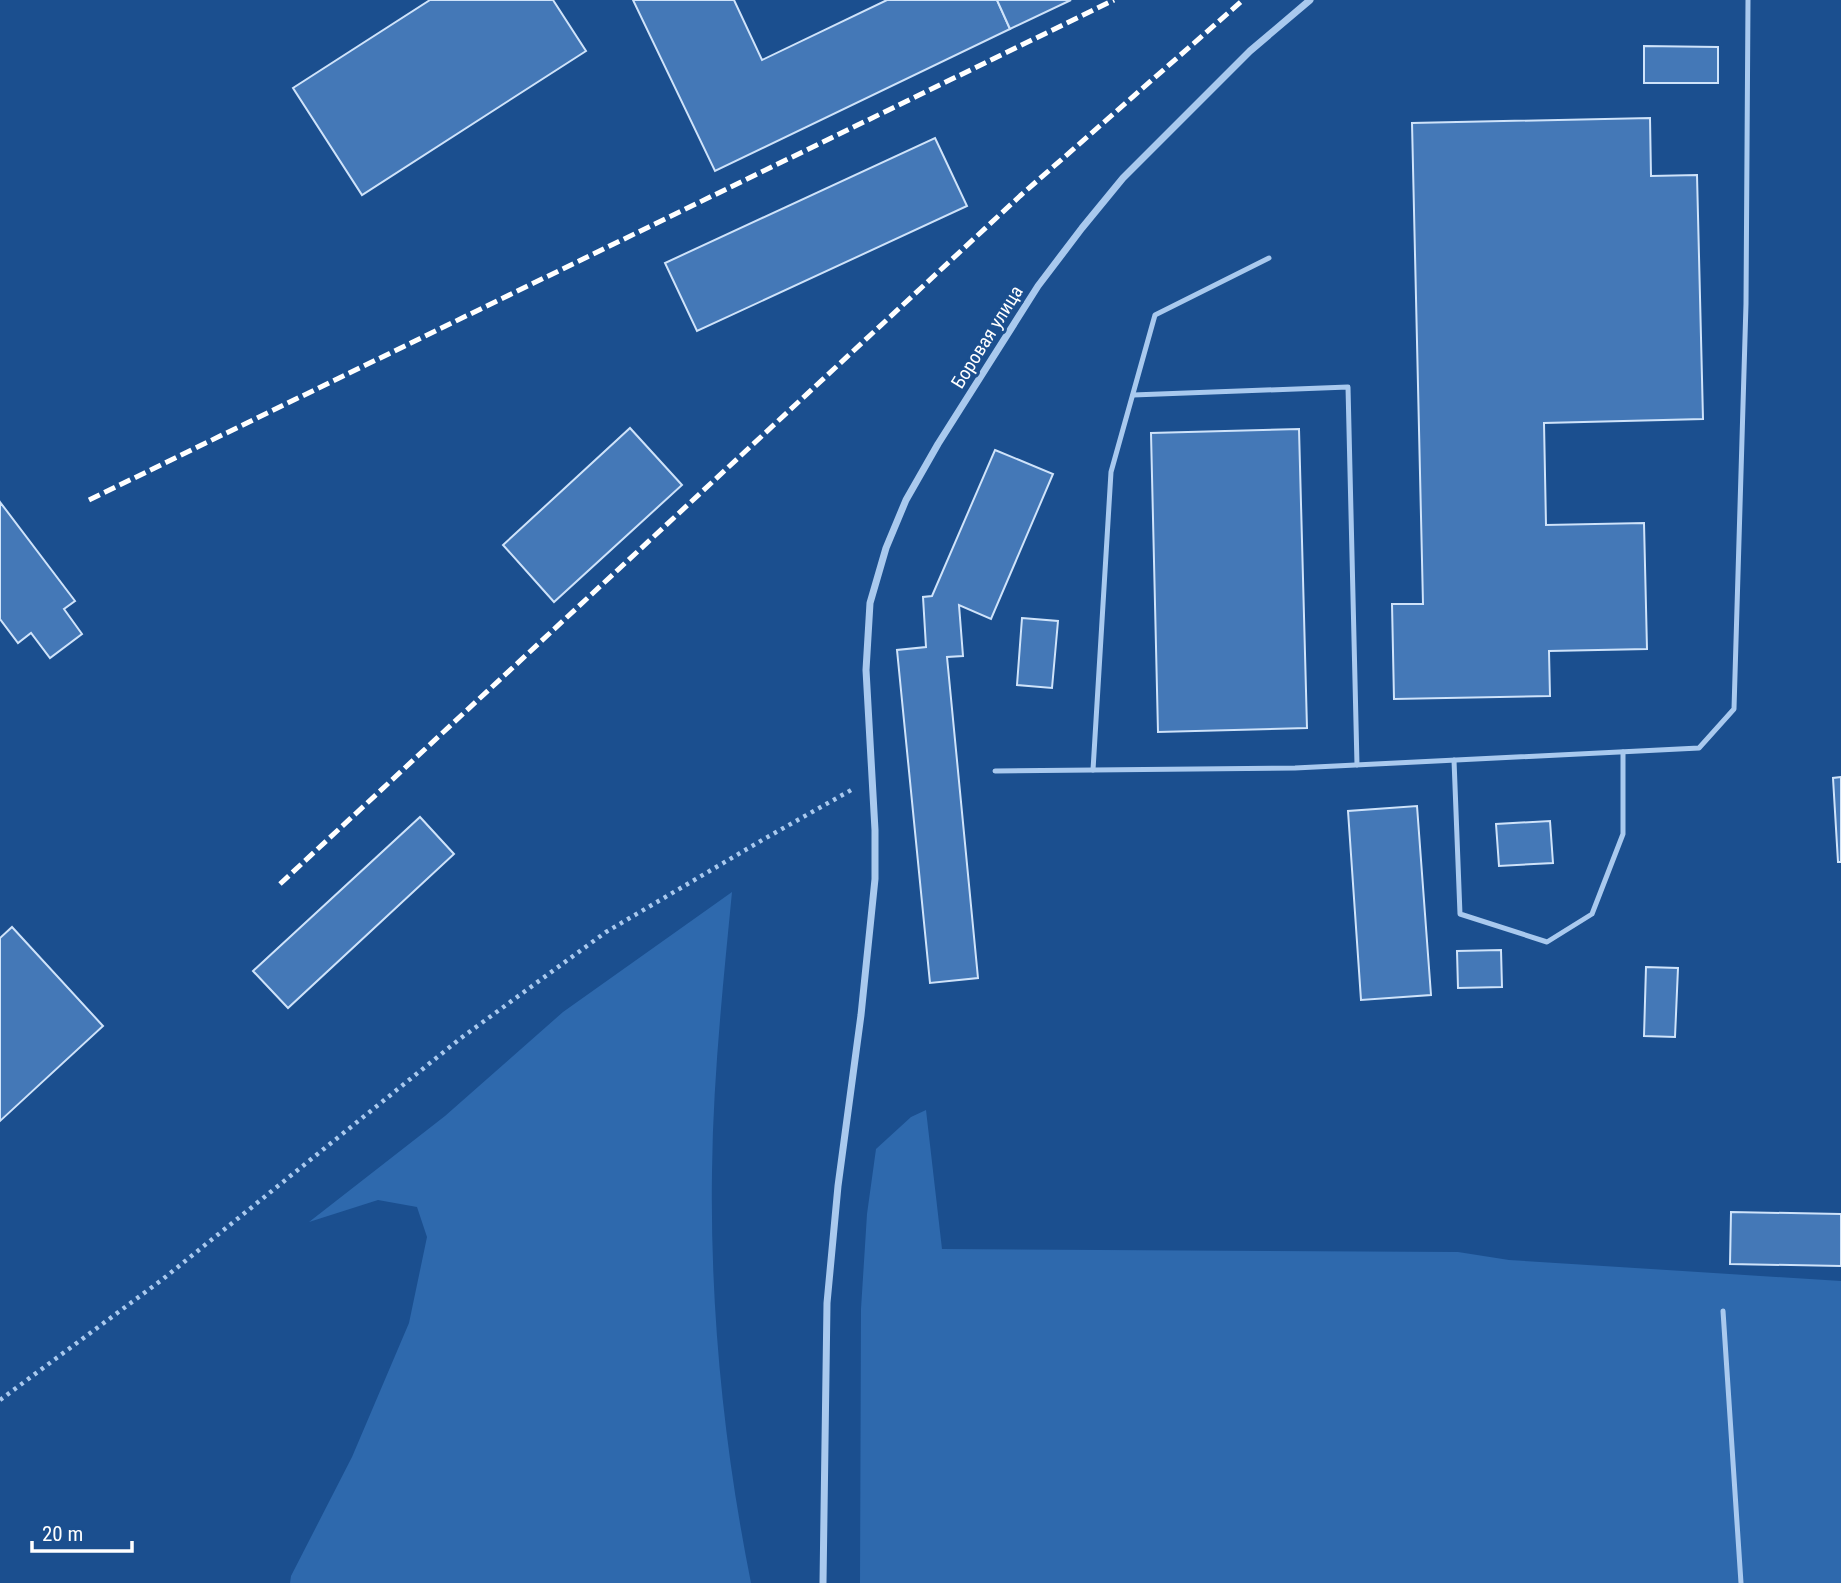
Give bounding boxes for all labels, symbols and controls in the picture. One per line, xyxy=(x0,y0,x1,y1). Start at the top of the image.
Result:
street label: Боровая улица xyxy=(946,281,1028,393)
scale bar xyxy=(32,1510,131,1554)
text: 20 m xyxy=(42,1522,83,1546)

